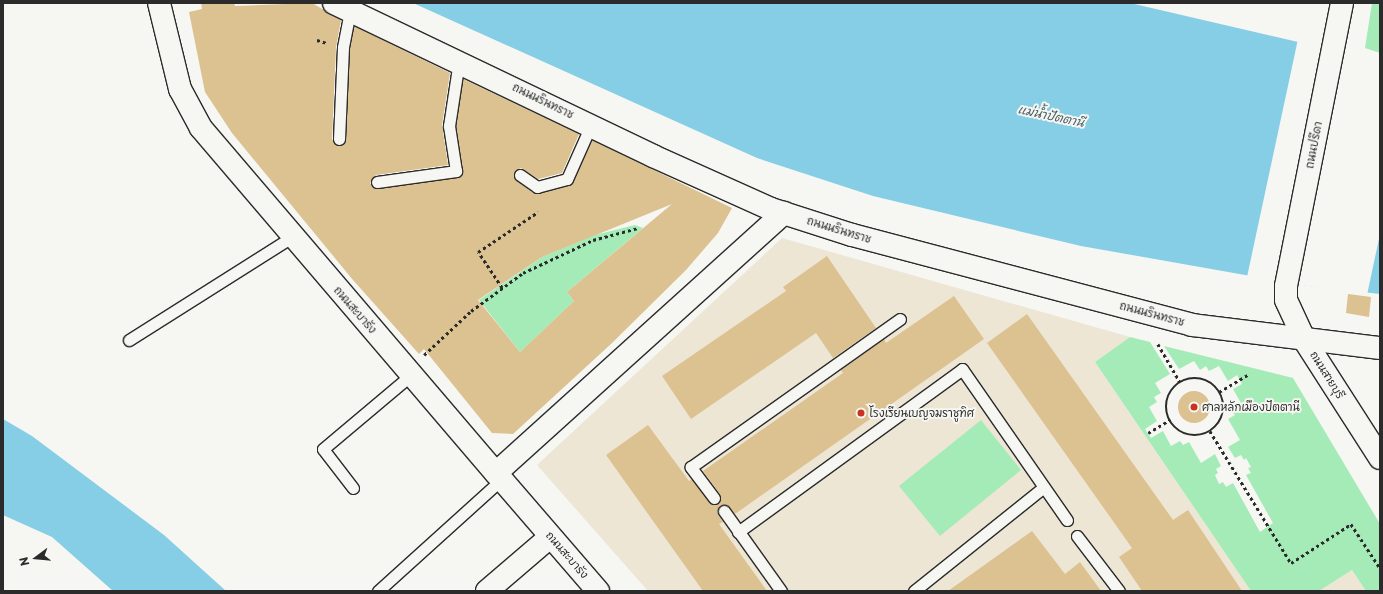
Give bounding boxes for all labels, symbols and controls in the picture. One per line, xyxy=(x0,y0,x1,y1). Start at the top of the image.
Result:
street label: ถนนนรินทราช xyxy=(510,80,576,122)
water label: แม่น้ำปัตตานี xyxy=(1017,102,1085,130)
street label: ถนนปรีดา xyxy=(1303,120,1325,170)
street label: ถนนนรินทราช xyxy=(805,214,873,246)
street label: ถนนสะบารัง xyxy=(331,284,379,336)
street label: ถนนนรินทราช xyxy=(1118,299,1186,329)
street label: ถนนสายบุรี xyxy=(1307,349,1347,401)
place label: ศาลหลักเมืองปัตตานี xyxy=(1202,400,1300,414)
marker: ศาลหลักเมืองปัตตานี xyxy=(1189,402,1199,412)
place label: โรงเรียนเบญจมราชูทิศ xyxy=(869,406,974,420)
marker: โรงเรียนเบญจมราชูทิศ xyxy=(856,408,866,418)
street label: ถนนสะบารัง xyxy=(543,529,591,581)
north arrow xyxy=(16,538,56,578)
text: N xyxy=(15,555,33,568)

